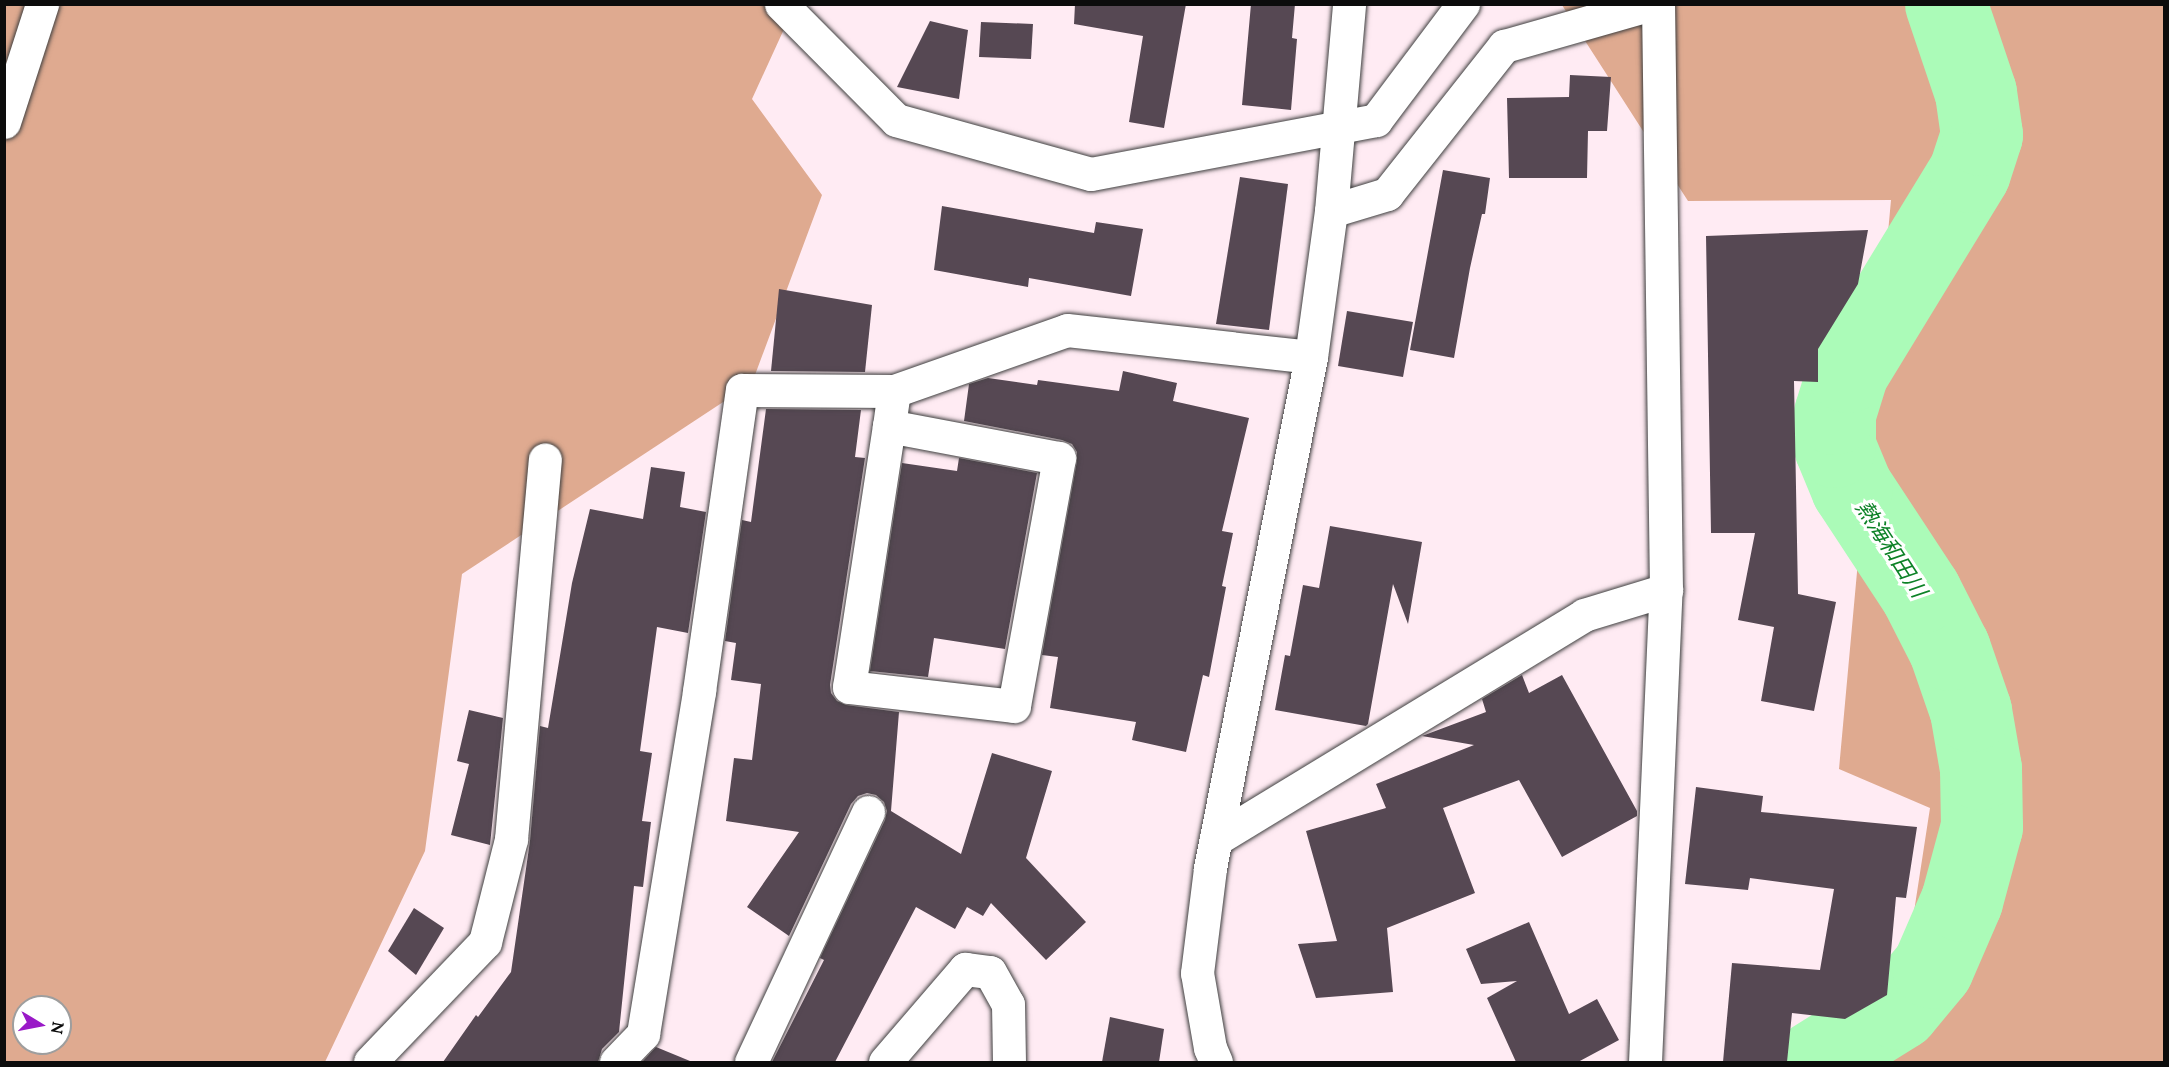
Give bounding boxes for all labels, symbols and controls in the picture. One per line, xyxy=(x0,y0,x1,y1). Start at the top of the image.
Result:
water label: 熱海和田川 xyxy=(1850,496,1932,602)
north arrow xyxy=(12,995,72,1055)
text: N xyxy=(47,1020,69,1036)

